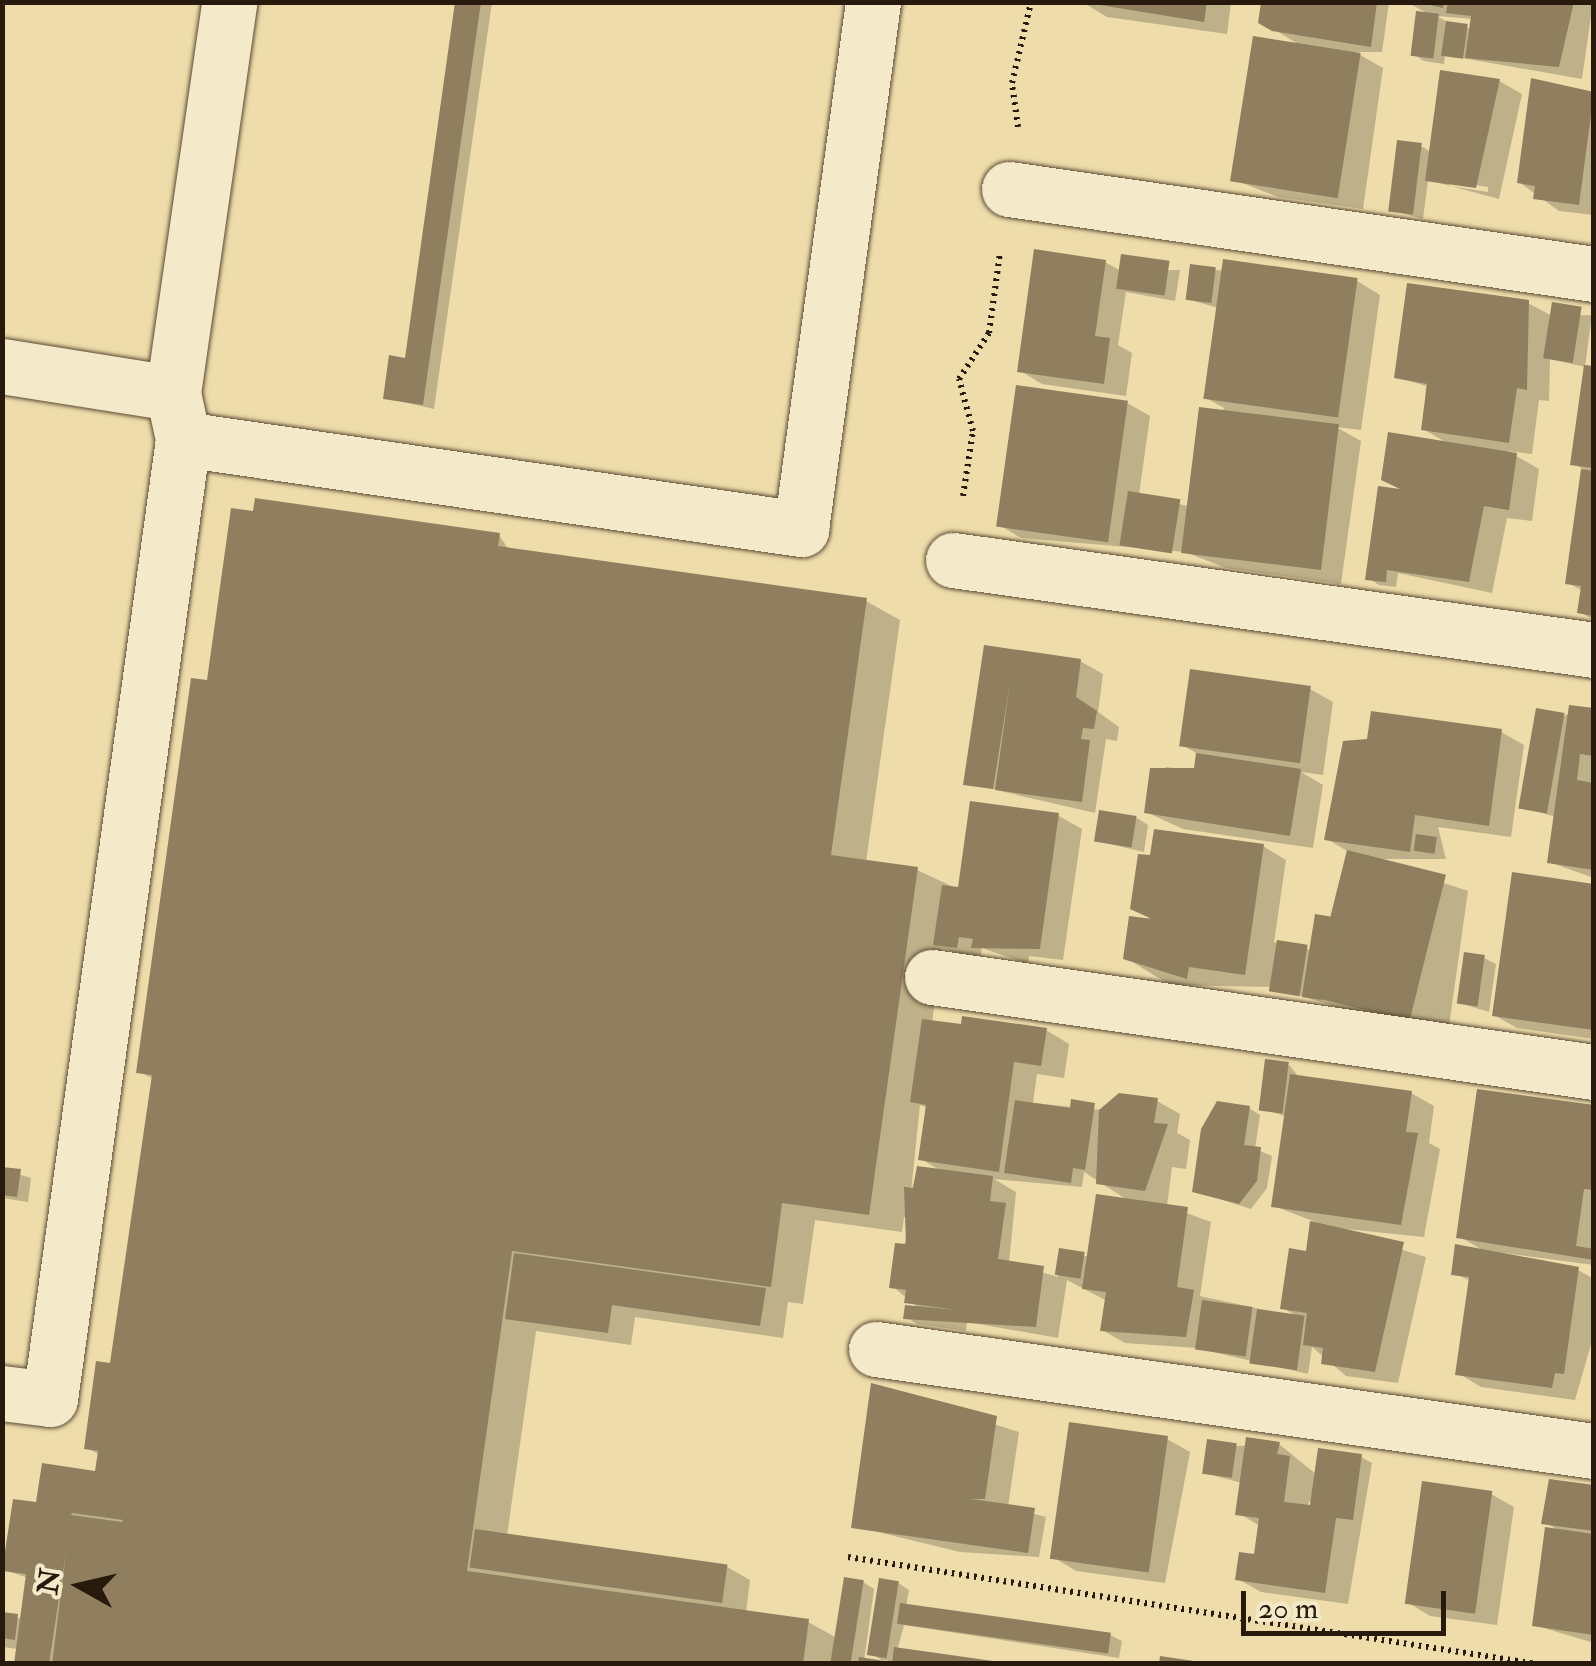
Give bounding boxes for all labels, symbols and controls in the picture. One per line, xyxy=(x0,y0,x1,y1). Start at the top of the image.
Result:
north arrow xyxy=(30,1536,130,1636)
text: N xyxy=(31,1567,69,1597)
scale bar xyxy=(1246,1571,1451,1633)
text: 20 m xyxy=(1258,1590,1318,1627)

